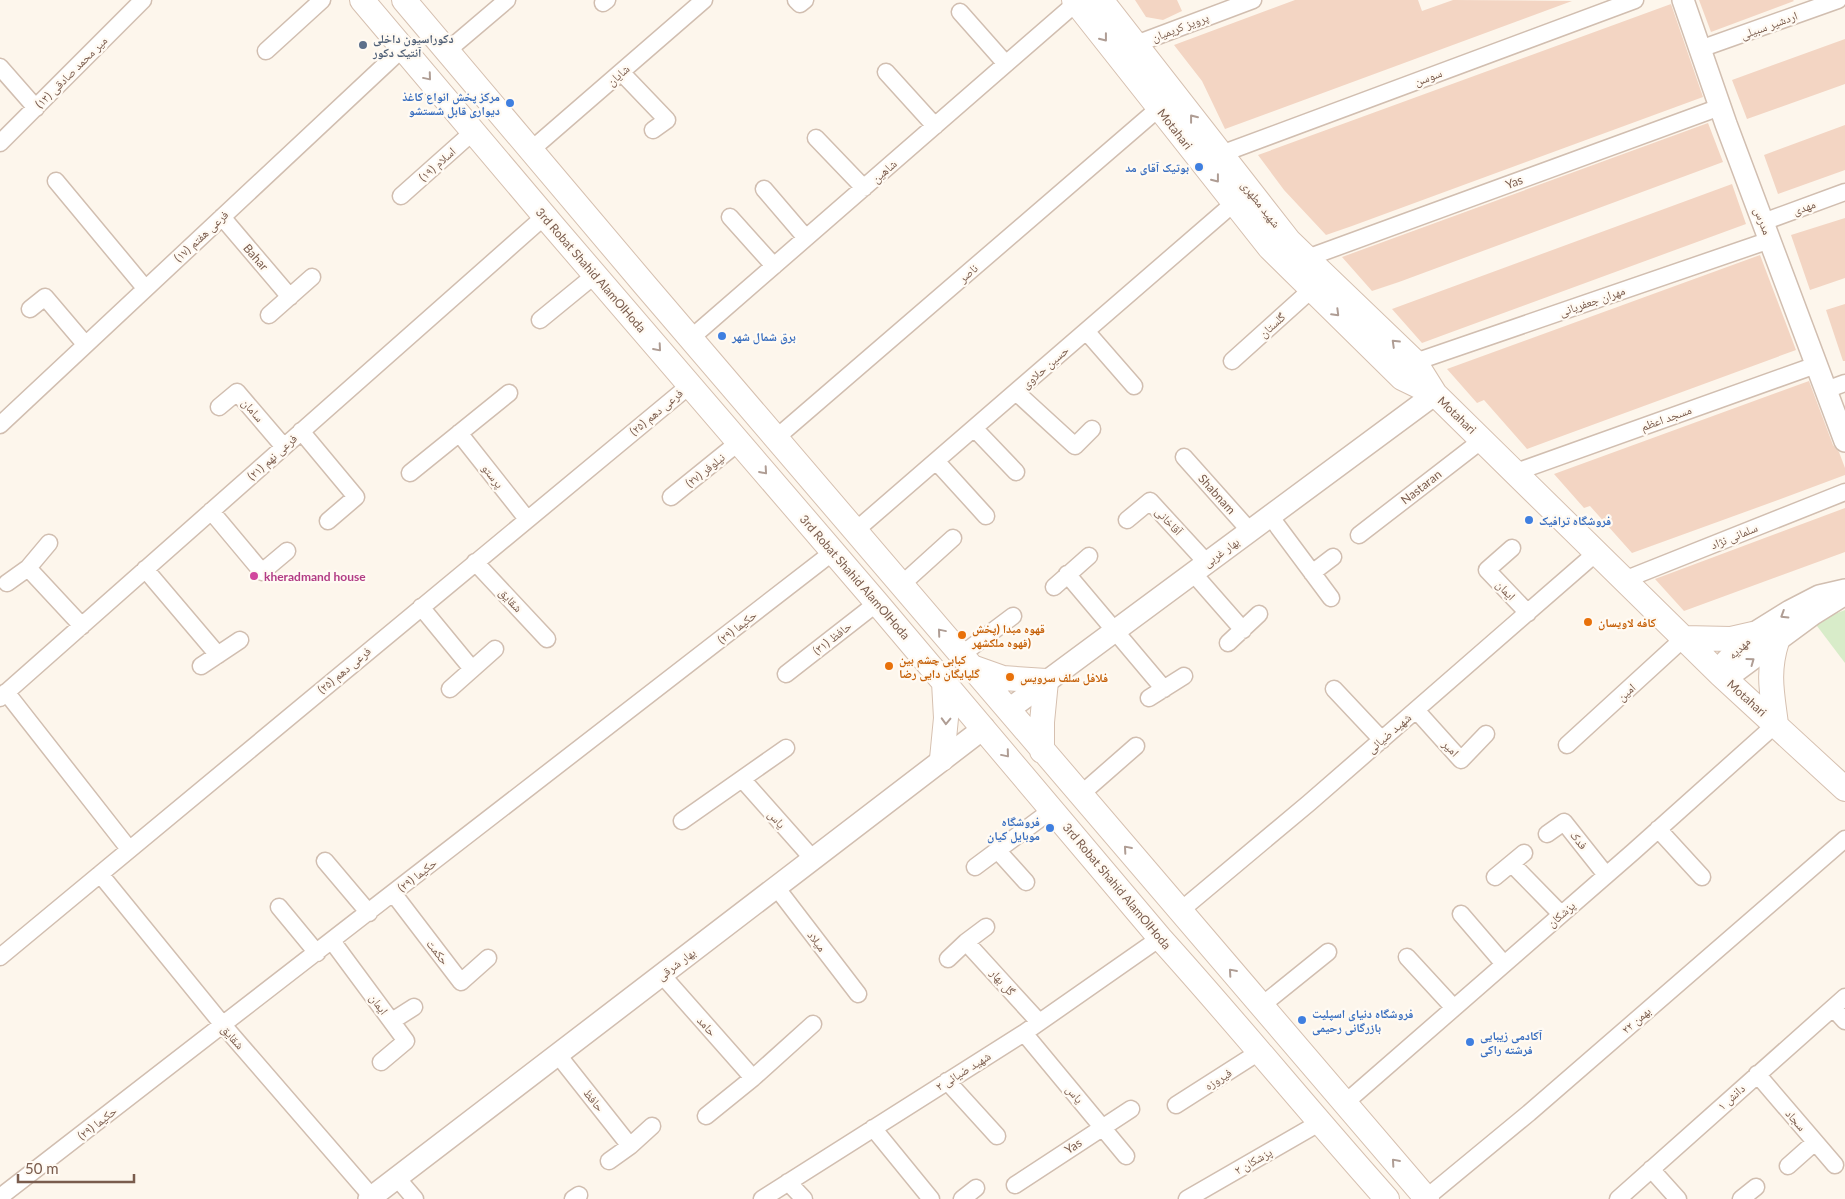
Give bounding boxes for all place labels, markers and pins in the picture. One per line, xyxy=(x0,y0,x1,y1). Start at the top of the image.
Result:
place label: دکوراسیون داخلی آنتیک دکور xyxy=(372,31,454,60)
marker: دکوراسیون داخلی آنتیک دکور xyxy=(357,39,369,51)
place label: مرکز پخش انواع کاغذ دیواری قابل شستشو xyxy=(402,89,500,119)
marker: مرکز پخش انواع کاغذ دیواری قابل شستشو xyxy=(504,97,516,109)
place label: بوتیک آقای مد xyxy=(1125,160,1189,176)
marker: بوتیک آقای مد xyxy=(1193,161,1205,173)
place label: برق شمال شهر xyxy=(731,329,796,345)
marker: برق شمال شهر xyxy=(716,330,728,342)
place label: فروشگاه ترافیک xyxy=(1539,513,1611,528)
marker: فروشگاه ترافیک xyxy=(1523,514,1535,526)
place label: kheradmand house xyxy=(264,569,366,584)
marker: kheradmand house xyxy=(248,570,260,582)
place label: کافه لاویسان xyxy=(1598,615,1657,631)
marker: کافه لاویسان xyxy=(1582,616,1594,628)
place label: قهوه مبدا (پخش قهوه ملکشهر) xyxy=(971,621,1045,650)
marker: قهوه مبدا (پخش قهوه ملکشهر) xyxy=(956,629,968,641)
place label: کبابی چشم بین گلپایگان دایی رضا xyxy=(899,652,981,682)
marker: کبابی چشم بین گلپایگان دایی رضا xyxy=(883,660,895,672)
place label: فلافل سلف سرویس xyxy=(1020,670,1108,686)
marker: فلافل سلف سرویس xyxy=(1004,671,1016,683)
place label: فروشگاه موبایل کیان xyxy=(987,814,1040,844)
marker: فروشگاه موبایل کیان xyxy=(1044,822,1056,834)
place label: فروشگاه دنیای اسپلیت بازرگانی رحیمی xyxy=(1312,1006,1413,1036)
marker: فروشگاه دنیای اسپلیت بازرگانی رحیمی xyxy=(1296,1014,1308,1026)
place label: آکادمی زیبایی فرشته راکی xyxy=(1480,1028,1543,1058)
marker: آکادمی زیبایی فرشته راکی xyxy=(1464,1036,1476,1048)

